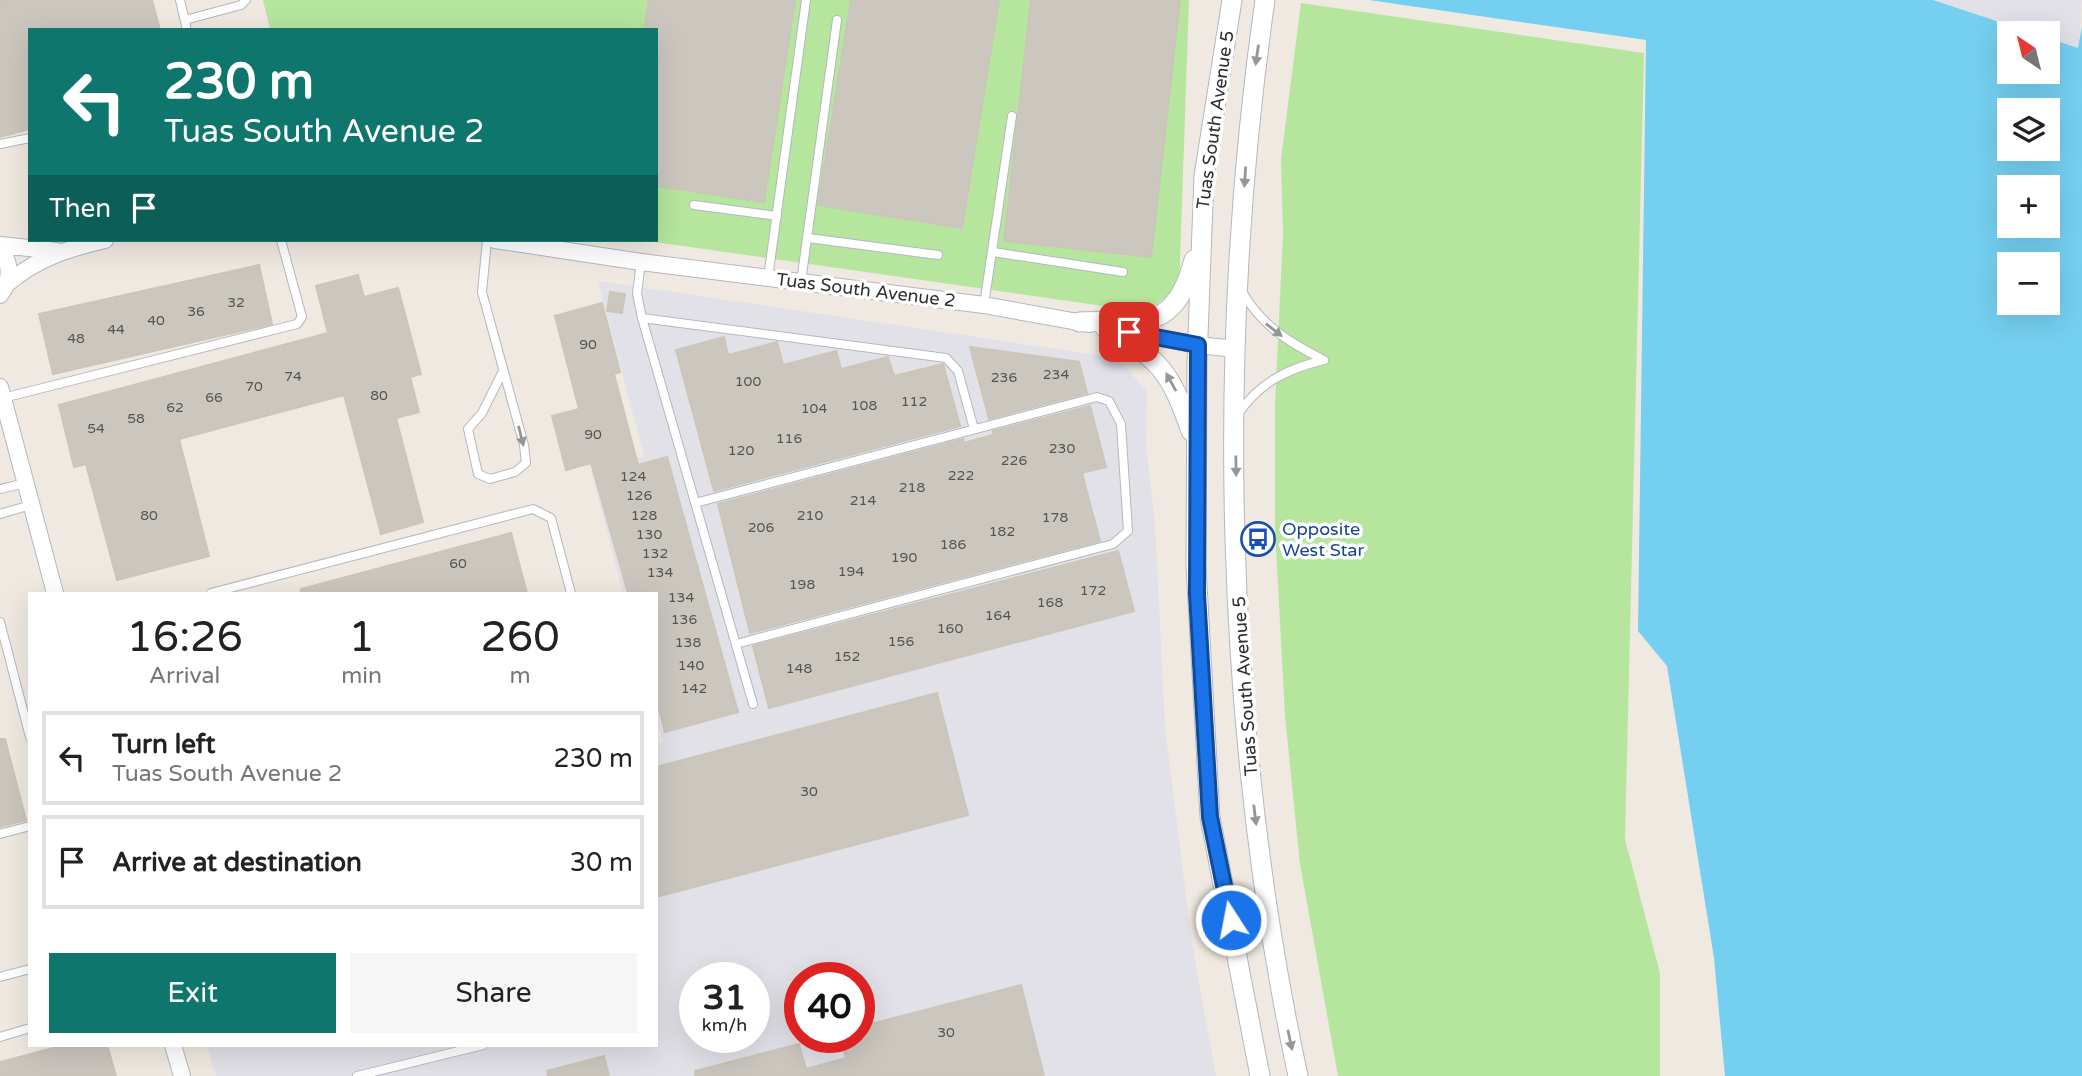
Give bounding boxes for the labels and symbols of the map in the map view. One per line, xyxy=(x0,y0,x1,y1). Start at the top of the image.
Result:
north arrow xyxy=(1997,21,2060,84)
street label: Tuas South Avenue 5 xyxy=(1192,29,1238,211)
one-way arrow xyxy=(1251,44,1262,66)
one-way arrow xyxy=(1239,167,1250,189)
street label: Tuas South Avenue 2 xyxy=(775,268,957,312)
house number: 32 xyxy=(227,294,245,311)
pin xyxy=(1099,302,1159,362)
house number: 36 xyxy=(187,303,205,320)
house number: 40 xyxy=(147,312,165,329)
house number: 44 xyxy=(107,321,125,338)
one-way arrow xyxy=(1265,322,1282,337)
house number: 48 xyxy=(67,330,85,347)
house number: 90 xyxy=(579,336,597,353)
house number: 234 xyxy=(1043,366,1069,383)
house number: 74 xyxy=(284,368,302,385)
house number: 236 xyxy=(991,369,1017,386)
one-way arrow xyxy=(1165,372,1177,392)
house number: 100 xyxy=(735,373,761,390)
house number: 70 xyxy=(245,378,263,395)
house number: 80 xyxy=(370,387,388,404)
house number: 66 xyxy=(205,389,223,406)
house number: 112 xyxy=(901,393,927,410)
house number: 108 xyxy=(851,397,877,414)
house number: 62 xyxy=(166,399,184,416)
house number: 104 xyxy=(801,400,827,417)
house number: 58 xyxy=(127,410,145,427)
house number: 54 xyxy=(87,420,105,437)
one-way arrow xyxy=(516,425,527,447)
house number: 90 xyxy=(584,426,602,443)
house number: 116 xyxy=(776,430,802,447)
house number: 230 xyxy=(1049,440,1075,457)
house number: 120 xyxy=(728,442,754,459)
house number: 226 xyxy=(1001,452,1027,469)
one-way arrow xyxy=(1230,455,1242,477)
house number: 222 xyxy=(948,467,974,484)
house number: 124 xyxy=(620,468,646,485)
house number: 218 xyxy=(899,479,925,496)
house number: 126 xyxy=(626,487,652,504)
house number: 214 xyxy=(850,492,876,509)
house number: 80 xyxy=(140,507,158,524)
house number: 128 xyxy=(631,507,657,524)
house number: 210 xyxy=(797,507,823,524)
house number: 178 xyxy=(1042,509,1068,526)
place label: Opposite West Star xyxy=(1282,518,1364,561)
house number: 206 xyxy=(748,519,774,536)
bus stop icon: Opposite West Star xyxy=(1239,520,1277,558)
house number: 182 xyxy=(989,523,1015,540)
house number: 130 xyxy=(636,526,662,543)
house number: 186 xyxy=(940,536,966,553)
house number: 132 xyxy=(642,545,668,562)
house number: 190 xyxy=(891,549,917,566)
house number: 60 xyxy=(449,555,467,572)
house number: 194 xyxy=(838,563,864,580)
house number: 134 xyxy=(647,564,673,581)
house number: 198 xyxy=(789,576,815,593)
house number: 172 xyxy=(1080,582,1106,599)
house number: 134 xyxy=(668,589,694,606)
house number: 168 xyxy=(1037,594,1063,611)
street label: Tuas South Avenue 5 xyxy=(1228,595,1262,777)
house number: 164 xyxy=(985,607,1011,624)
house number: 136 xyxy=(671,611,697,628)
house number: 160 xyxy=(937,620,963,637)
house number: 156 xyxy=(888,633,914,650)
house number: 138 xyxy=(675,634,701,651)
house number: 152 xyxy=(834,648,860,665)
house number: 140 xyxy=(678,657,704,674)
house number: 148 xyxy=(786,660,812,677)
house number: 142 xyxy=(681,680,707,697)
house number: 30 xyxy=(800,783,818,800)
one-way arrow xyxy=(1250,804,1261,826)
position arrow xyxy=(1194,883,1268,957)
speed limit sign: 40 xyxy=(784,962,875,1053)
house number: 30 xyxy=(937,1024,955,1041)
one-way arrow xyxy=(1284,1029,1295,1051)

